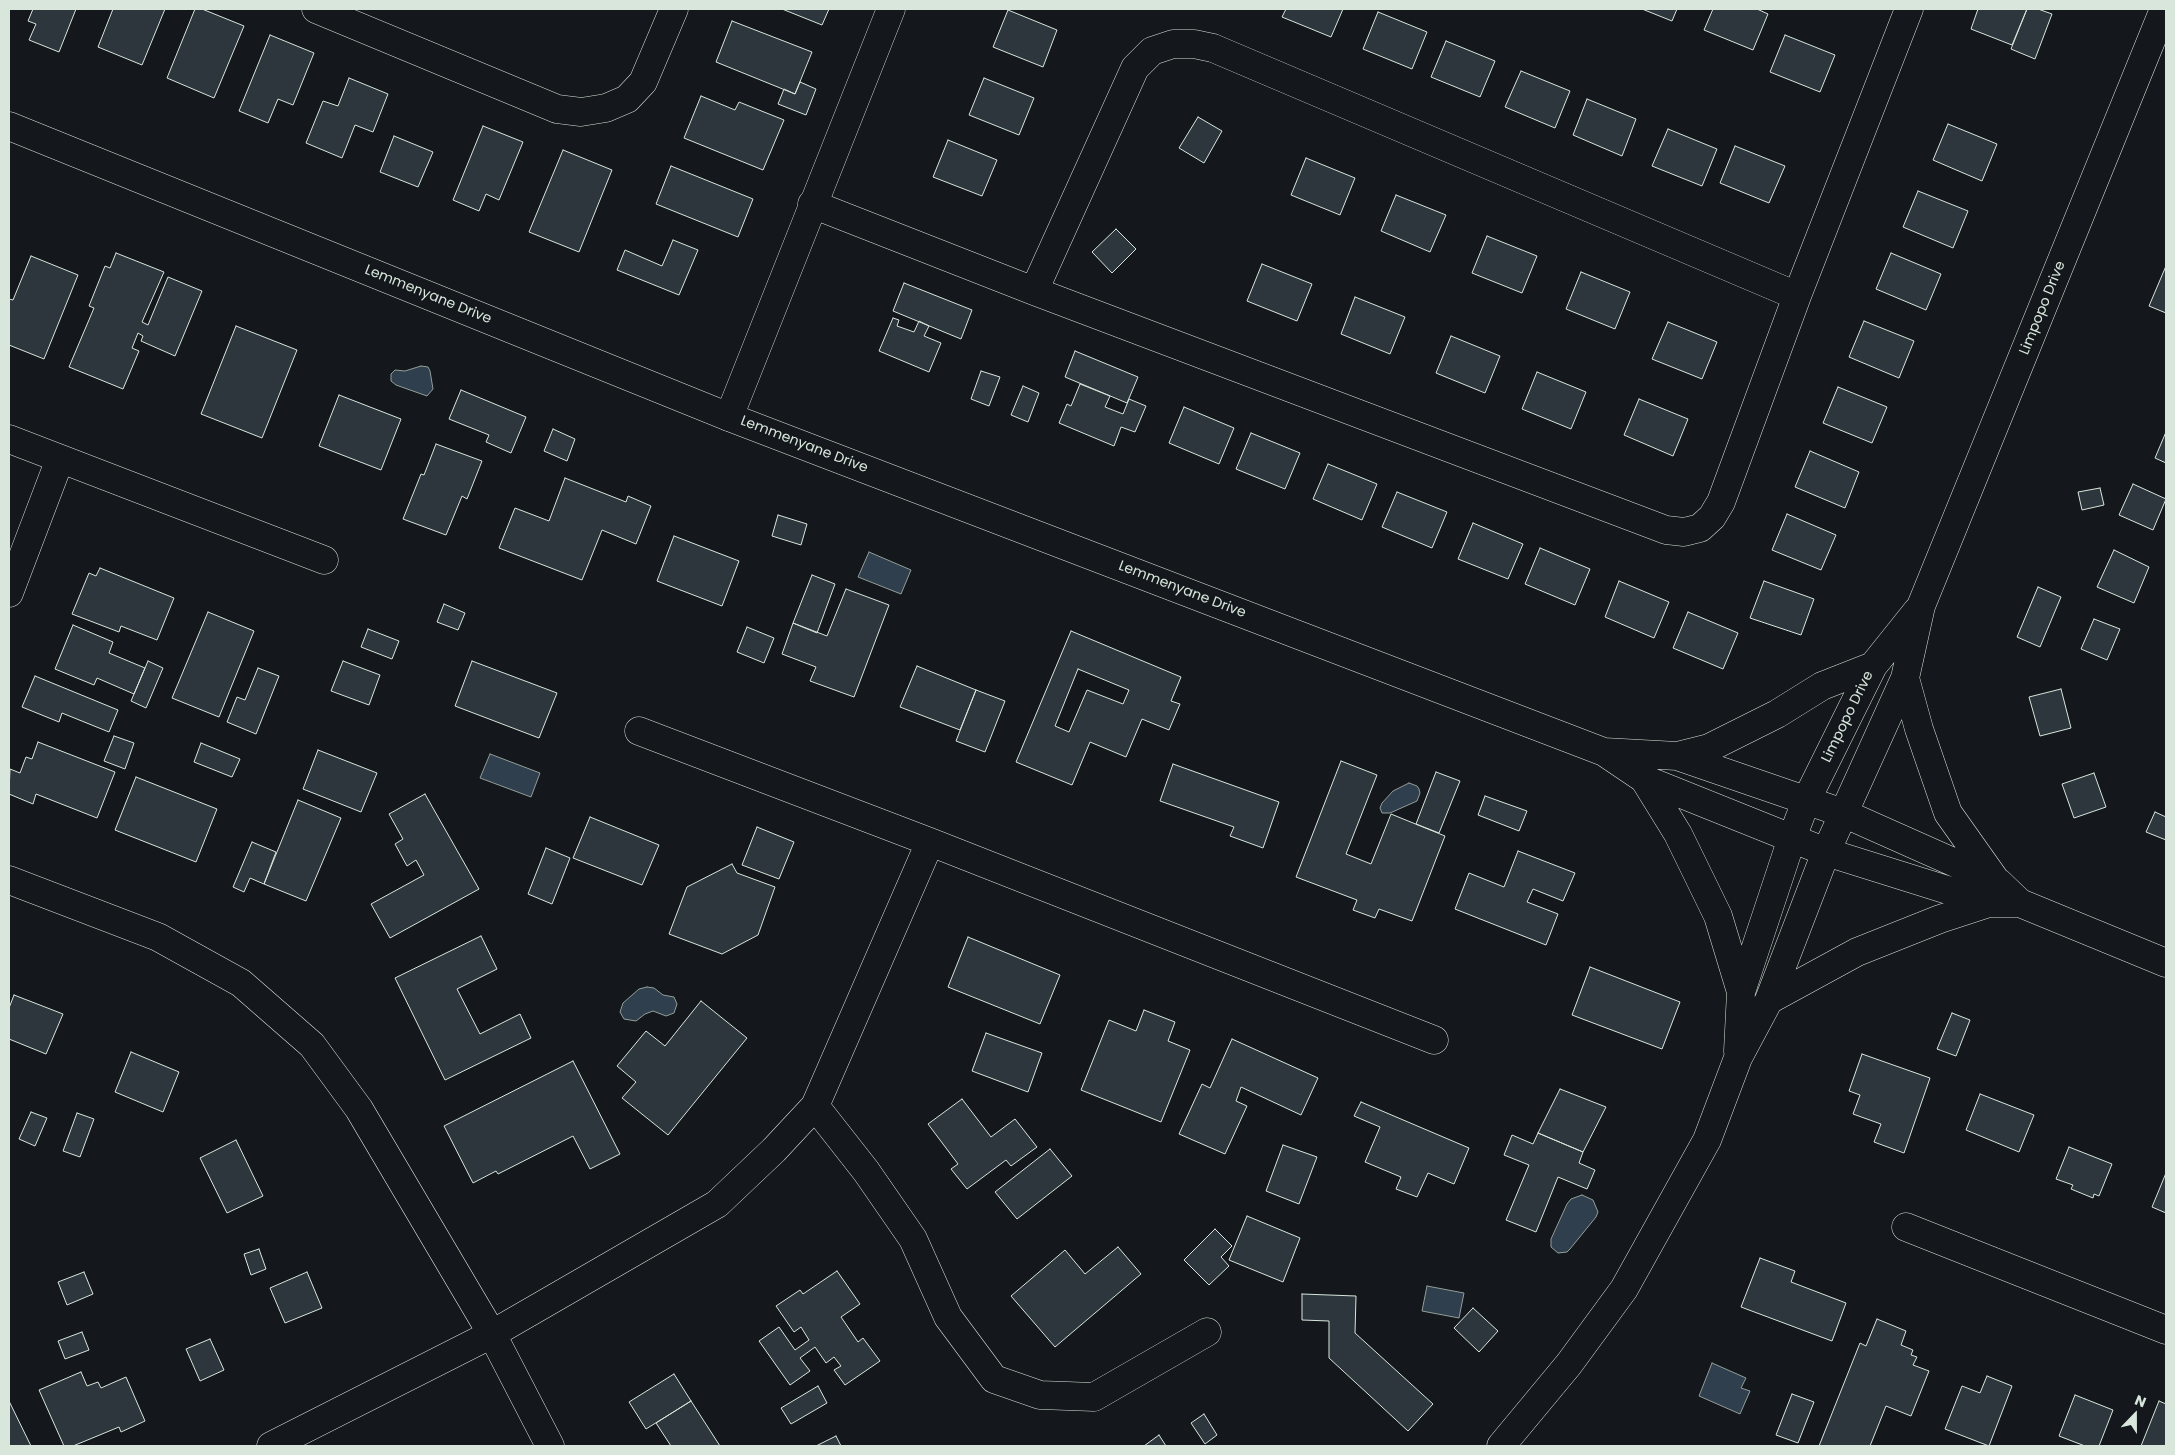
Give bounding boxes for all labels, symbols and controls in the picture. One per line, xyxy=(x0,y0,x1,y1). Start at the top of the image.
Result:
street label: Limpopo Drive xyxy=(2017,259,2069,357)
street label: Lemmenyane Drive xyxy=(362,262,494,328)
street label: Lemmenyane Drive xyxy=(738,413,870,477)
street label: Lemmenyane Drive xyxy=(1116,558,1248,622)
street label: Limpopo Drive xyxy=(1819,669,1877,765)
north arrow xyxy=(2110,1390,2160,1440)
text: N xyxy=(2132,1390,2149,1412)

